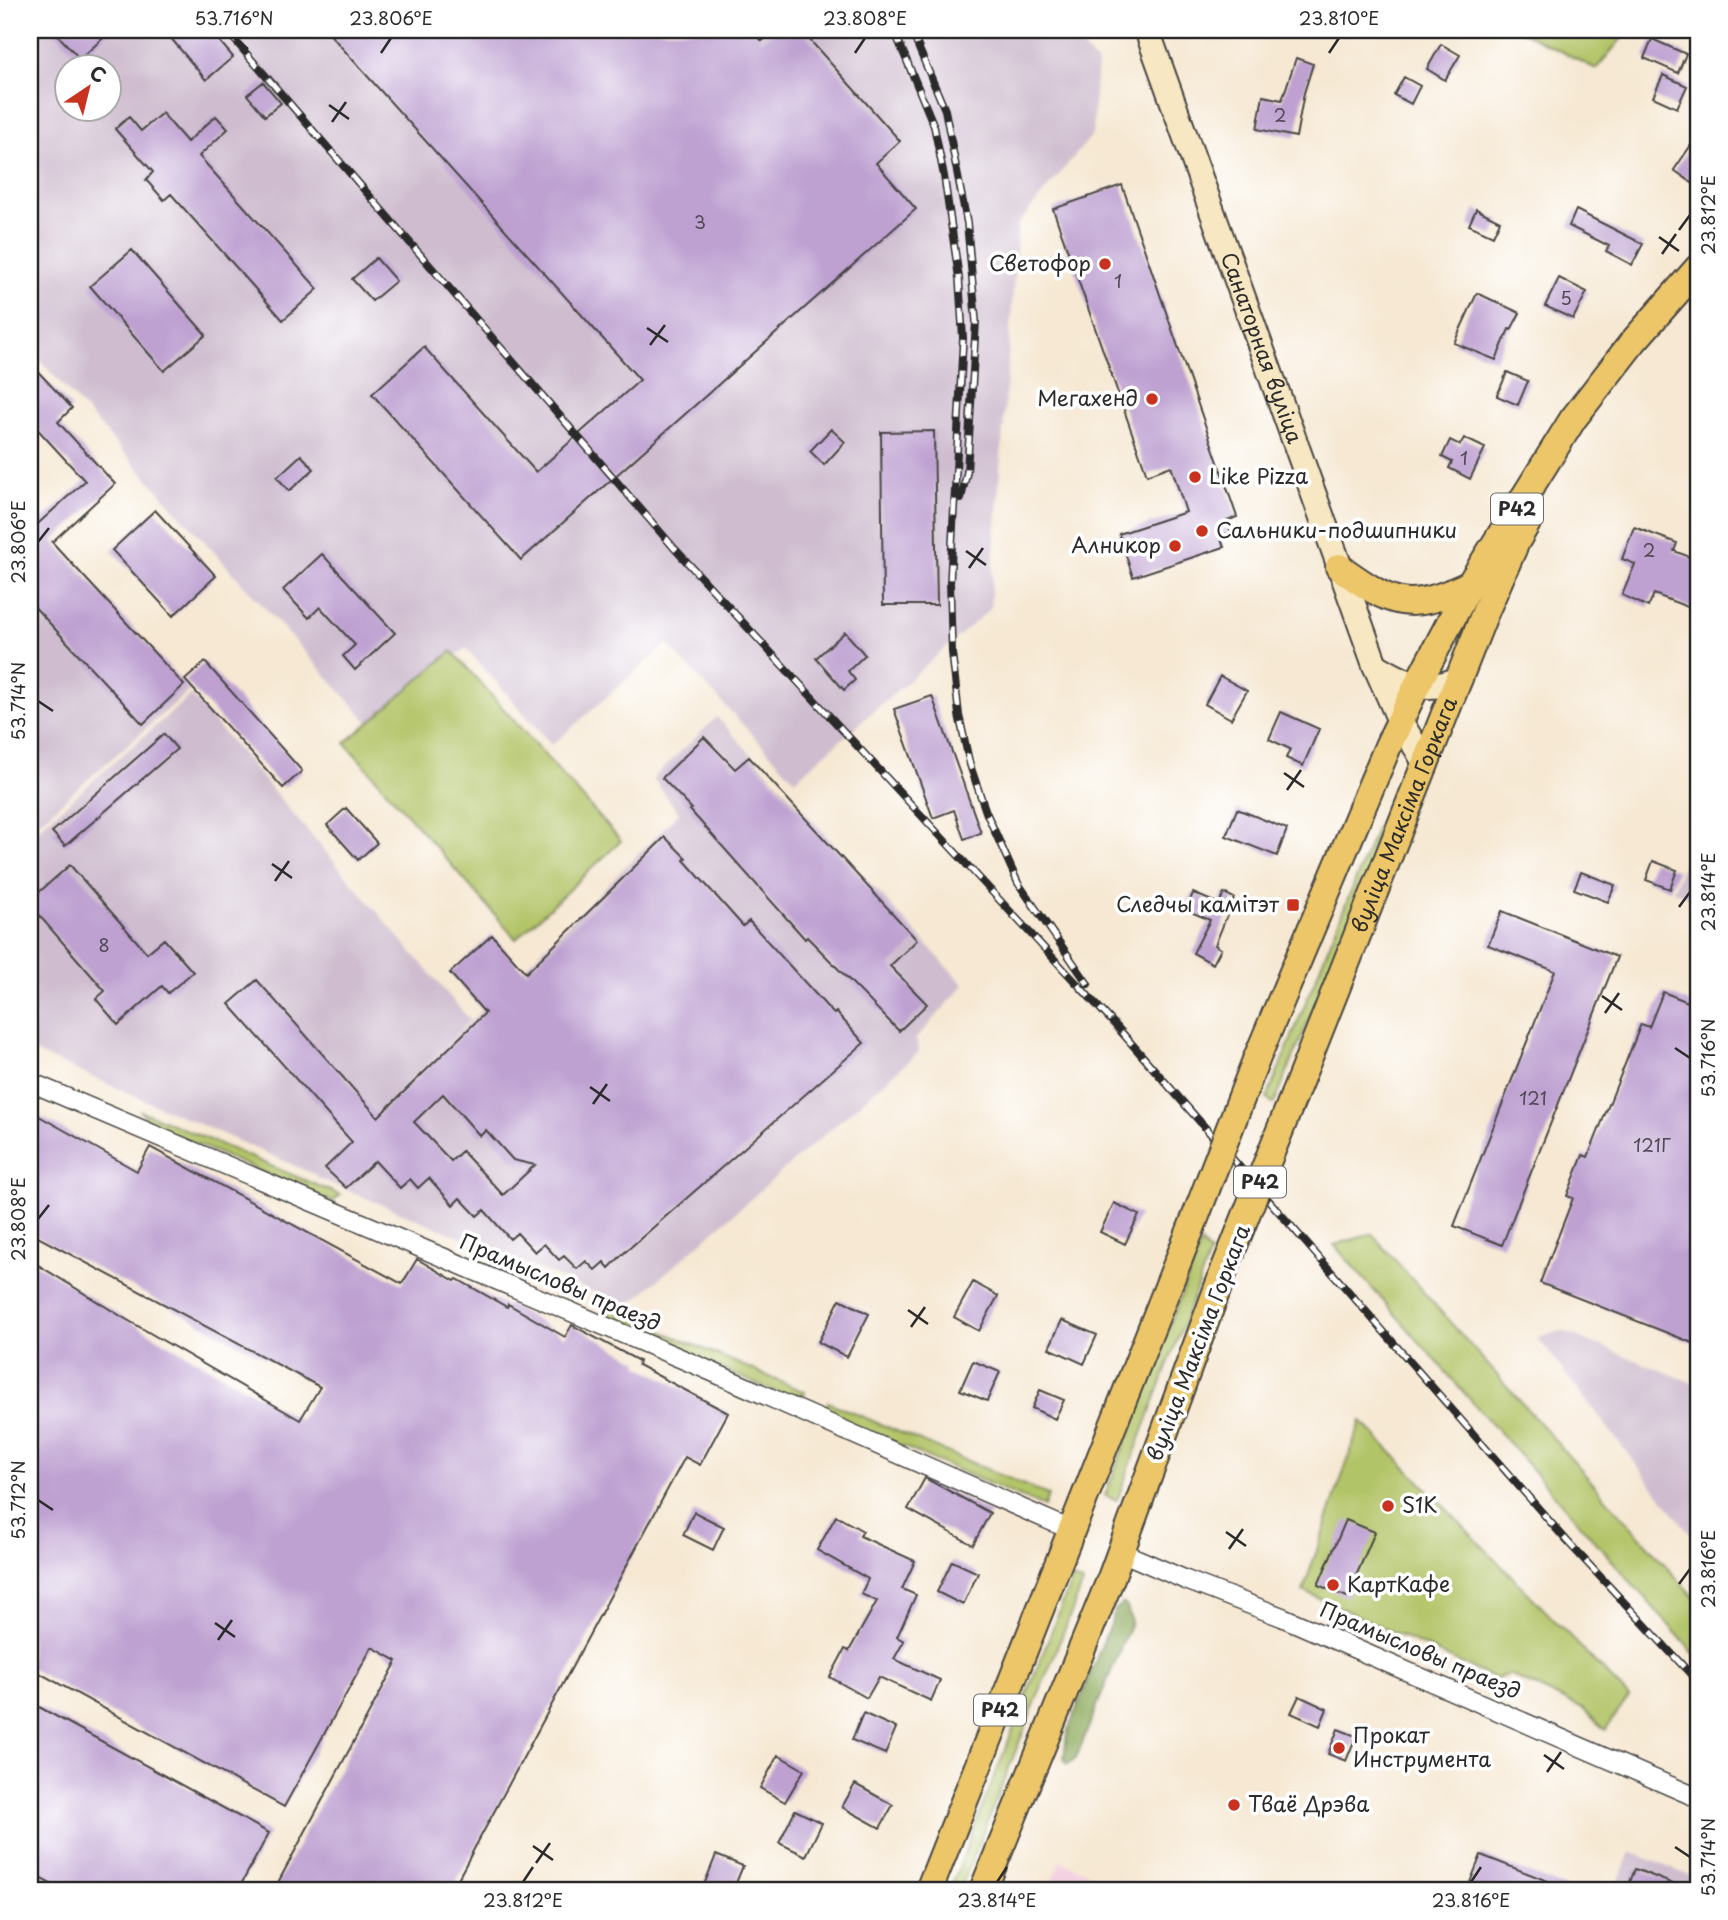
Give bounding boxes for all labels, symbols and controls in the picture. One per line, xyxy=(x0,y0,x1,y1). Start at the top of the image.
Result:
text: 53.716°N xyxy=(194,4,274,31)
text: 23.806°E xyxy=(349,4,433,31)
text: 23.808°E xyxy=(823,4,907,31)
text: 23.810°E xyxy=(1299,4,1379,31)
north arrow xyxy=(52,52,122,122)
text: С xyxy=(84,58,112,89)
house number: 2 xyxy=(1274,101,1286,128)
text: 23.812°E xyxy=(1694,175,1721,255)
house number: 3 xyxy=(694,208,706,235)
place label: Светофор xyxy=(989,246,1091,278)
street label: Санаторная вуліца xyxy=(1214,247,1312,448)
marker: Светофор xyxy=(1097,256,1113,272)
house number: 1 xyxy=(1114,267,1122,294)
house number: 5 xyxy=(1560,284,1572,311)
place label: Мегахенд xyxy=(1037,381,1138,413)
marker: Мегахенд xyxy=(1144,391,1160,407)
house number: 1 xyxy=(1460,444,1468,471)
place label: Like Pizza xyxy=(1209,459,1308,491)
marker: Like Pizza xyxy=(1187,469,1203,485)
road number: Р42 xyxy=(1491,494,1543,524)
text: 23.806°E xyxy=(4,500,31,584)
place label: Сальники-подшипники xyxy=(1216,513,1457,545)
marker: Сальники-подшипники xyxy=(1194,523,1210,539)
place label: Алникор xyxy=(1071,528,1161,560)
house number: 2 xyxy=(1643,536,1655,563)
marker: Алникор xyxy=(1167,538,1183,554)
text: 53.714°N xyxy=(4,662,31,740)
street label: вуліца Максіма Горкага xyxy=(1342,691,1464,937)
text: 23.814°E xyxy=(1694,852,1721,932)
place label: Следчы камітэт xyxy=(1116,887,1280,919)
marker: Следчы камітэт xyxy=(1285,897,1301,913)
house number: 8 xyxy=(98,931,110,958)
text: 53.716°N xyxy=(1694,1018,1721,1098)
house number: 121 xyxy=(1519,1084,1547,1111)
house number: 121Г xyxy=(1633,1131,1671,1158)
road number: Р42 xyxy=(1234,1166,1286,1198)
text: 23.808°E xyxy=(4,1177,31,1261)
street label: вуліца Максіма Горкага xyxy=(1137,1219,1257,1465)
street label: Прамысловы праезд xyxy=(455,1224,666,1338)
text: 53.712°N xyxy=(4,1460,31,1540)
place label: S1K xyxy=(1402,1488,1438,1520)
marker: S1K xyxy=(1380,1498,1396,1514)
text: 23.816°E xyxy=(1694,1530,1721,1608)
place label: КартКафе xyxy=(1347,1567,1450,1599)
marker: КартКафе xyxy=(1325,1577,1341,1593)
street label: Прамысловы праезд xyxy=(1315,1592,1526,1706)
road number: Р42 xyxy=(974,1694,1026,1726)
place label: Прокат Инструмента xyxy=(1353,1718,1491,1774)
marker: Прокат Инструмента xyxy=(1331,1740,1347,1756)
place label: Тваё Дрэва xyxy=(1248,1787,1369,1819)
marker: Тваё Дрэва xyxy=(1226,1797,1242,1813)
text: 53.714°N xyxy=(1694,1818,1721,1896)
text: 23.812°E xyxy=(483,1886,563,1913)
text: 23.814°E xyxy=(957,1886,1037,1913)
text: 23.816°E xyxy=(1432,1886,1510,1913)

